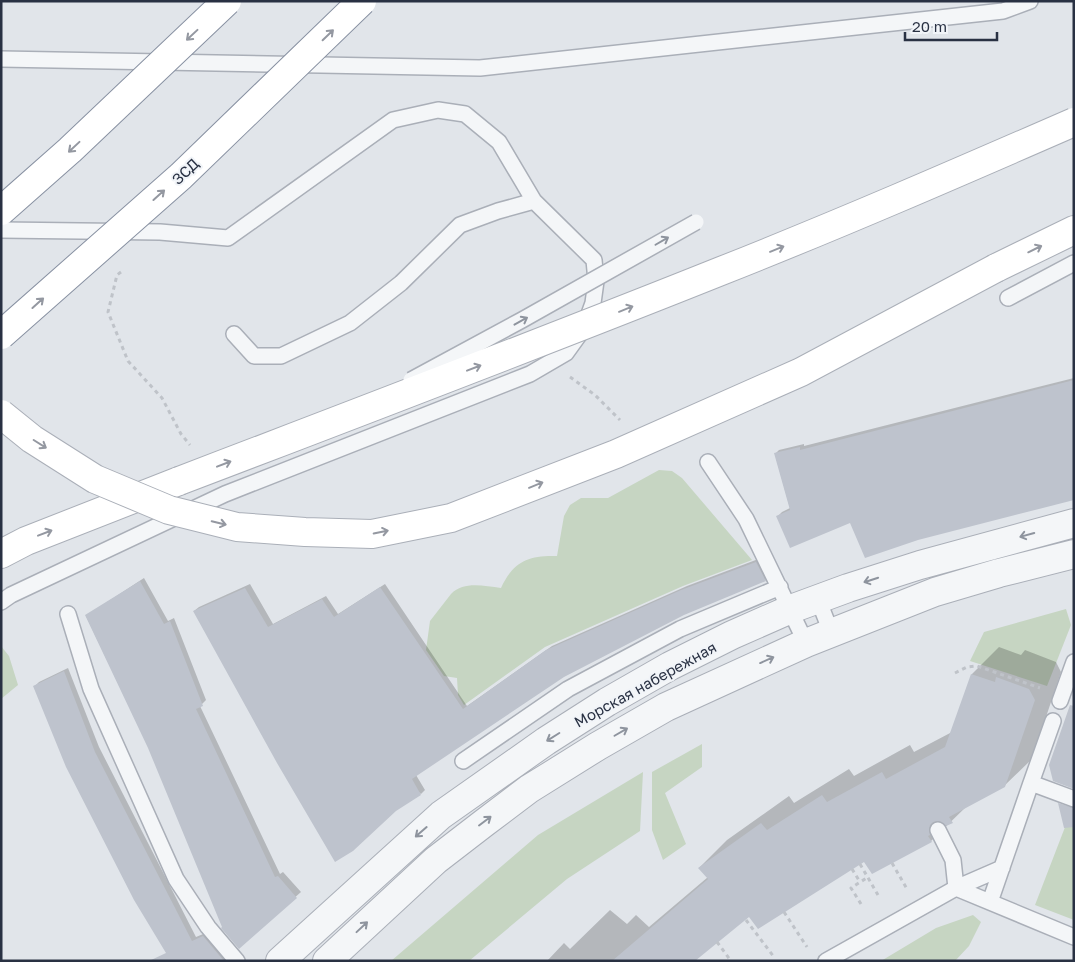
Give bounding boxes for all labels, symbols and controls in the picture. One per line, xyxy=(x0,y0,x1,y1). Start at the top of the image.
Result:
scale bar xyxy=(905,10,998,42)
text: 20 m xyxy=(912,17,947,35)
one-way arrow xyxy=(186,29,198,41)
one-way arrow xyxy=(321,29,334,41)
one-way arrow xyxy=(68,141,80,153)
street label: ЗСД xyxy=(168,154,202,188)
one-way arrow xyxy=(153,189,166,201)
one-way arrow xyxy=(654,235,669,245)
one-way arrow xyxy=(769,243,784,252)
one-way arrow xyxy=(1027,244,1042,253)
one-way arrow xyxy=(31,297,44,309)
one-way arrow xyxy=(618,304,633,313)
one-way arrow xyxy=(513,315,527,325)
one-way arrow xyxy=(466,363,481,372)
one-way arrow xyxy=(32,439,46,449)
one-way arrow xyxy=(216,459,232,468)
one-way arrow xyxy=(528,480,543,490)
one-way arrow xyxy=(211,519,227,528)
one-way arrow xyxy=(373,527,389,536)
one-way arrow xyxy=(37,528,53,537)
one-way arrow xyxy=(1019,531,1035,541)
one-way arrow xyxy=(863,576,879,586)
street label: Морская набережная xyxy=(571,637,719,731)
one-way arrow xyxy=(759,655,774,665)
one-way arrow xyxy=(614,727,628,737)
one-way arrow xyxy=(546,731,560,742)
one-way arrow xyxy=(478,816,491,827)
one-way arrow xyxy=(415,826,428,837)
one-way arrow xyxy=(356,921,369,933)

